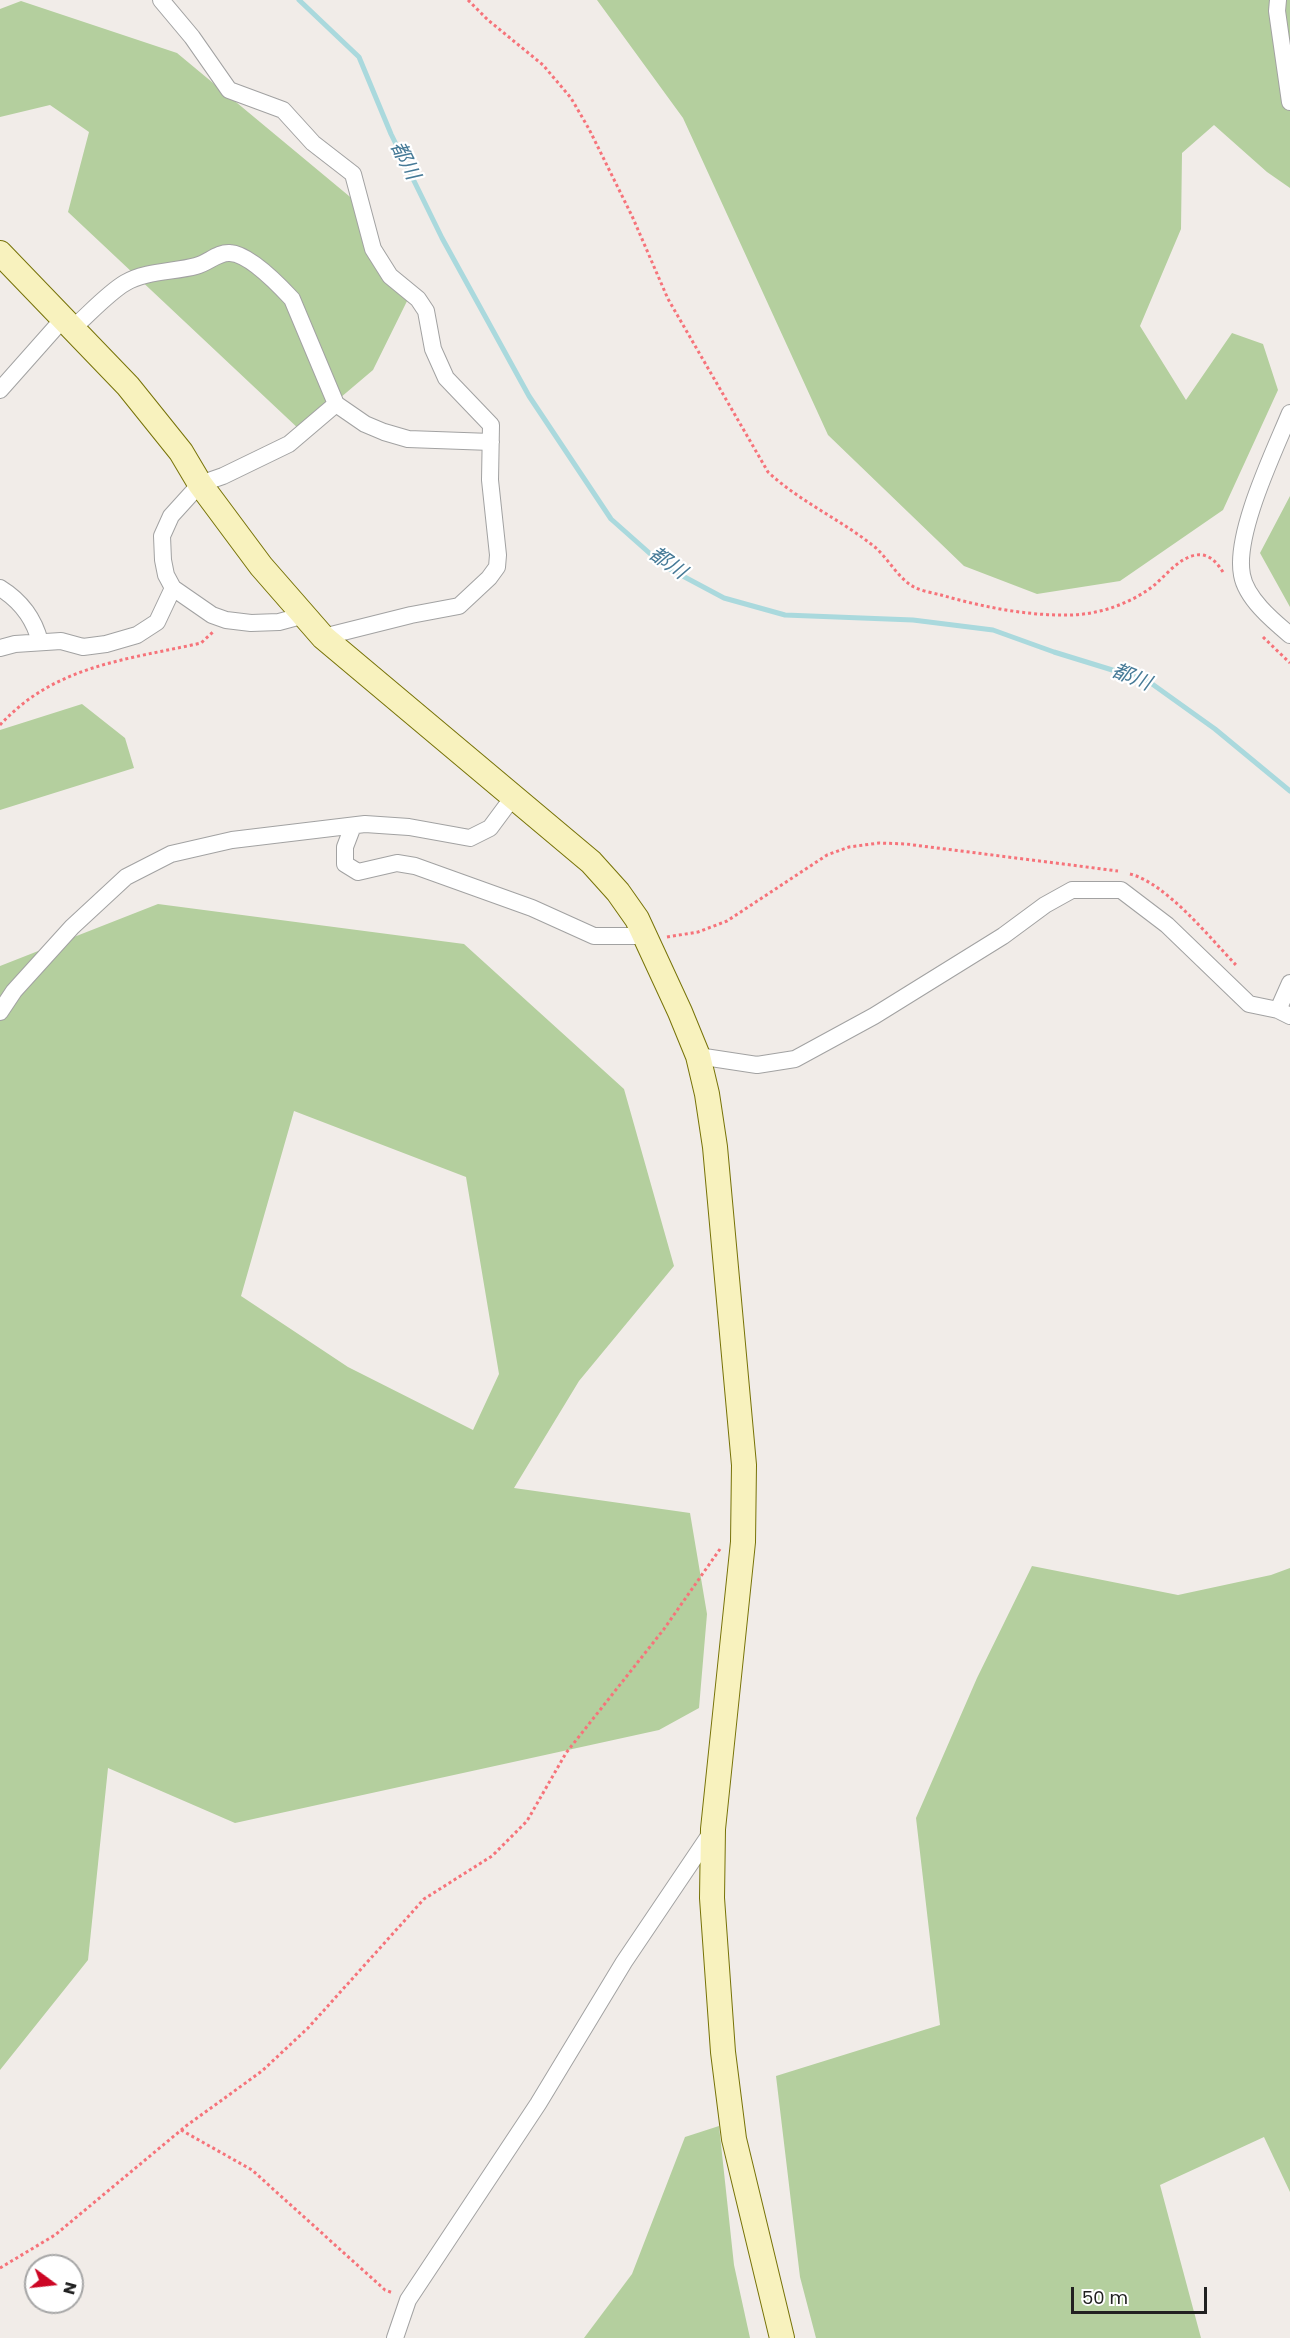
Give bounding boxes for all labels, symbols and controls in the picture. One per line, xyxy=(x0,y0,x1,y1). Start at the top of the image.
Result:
water label: 都川 xyxy=(384,138,424,184)
water label: 都川 xyxy=(644,543,690,585)
water label: 都川 xyxy=(1108,659,1154,697)
north arrow xyxy=(24,2254,84,2314)
scale bar xyxy=(1074,2275,1210,2313)
text: N xyxy=(57,2279,83,2297)
text: 50 m xyxy=(1082,2285,1128,2310)

